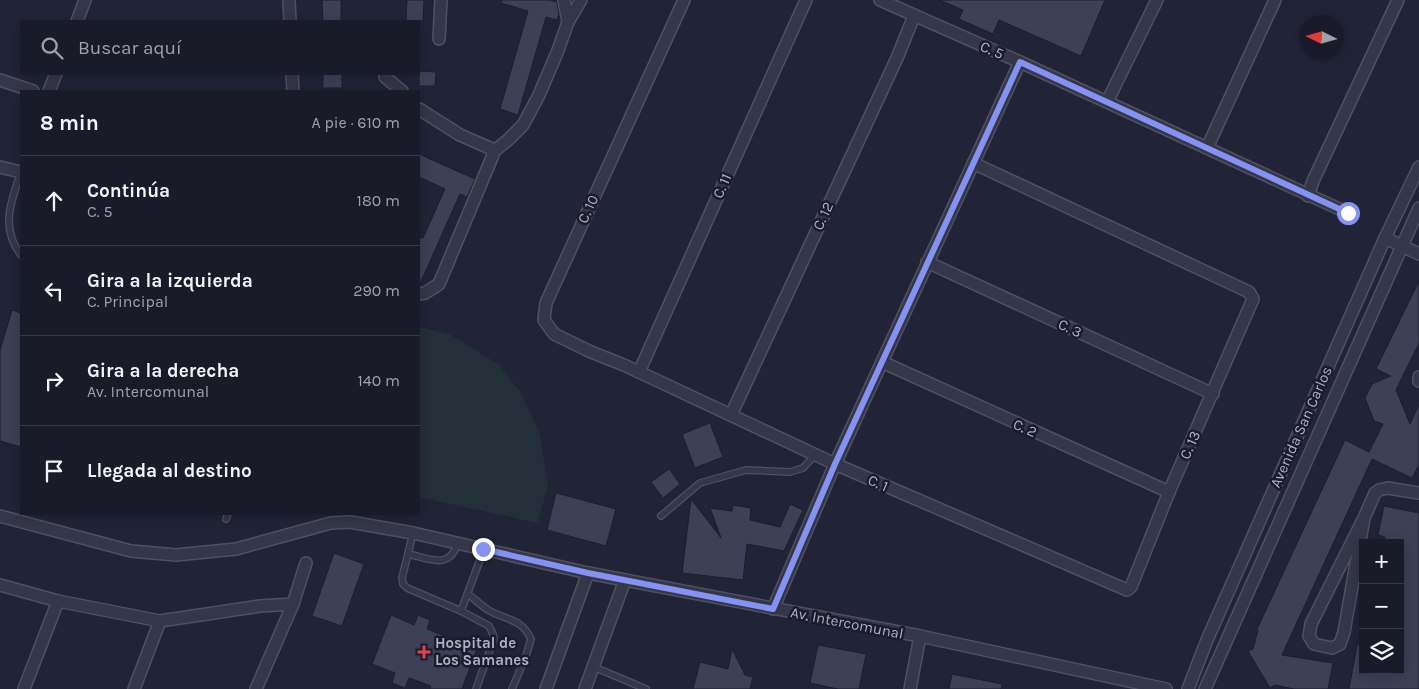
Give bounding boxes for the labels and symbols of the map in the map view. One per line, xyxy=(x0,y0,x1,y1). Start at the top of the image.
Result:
north arrow xyxy=(1299,15,1344,60)
street label: C. 5 xyxy=(977,37,1007,63)
street label: C. 11 xyxy=(709,171,735,201)
street label: C. 10 xyxy=(574,192,602,226)
street label: C. 12 xyxy=(809,199,837,233)
route start xyxy=(1337,202,1360,225)
street label: C. 3 xyxy=(1055,315,1085,341)
street label: Avenida San Carlos xyxy=(1266,364,1336,490)
street label: C. 2 xyxy=(1010,415,1040,441)
street label: C. 13 xyxy=(1176,428,1204,462)
street label: C. 1 xyxy=(865,471,891,495)
route end xyxy=(472,538,495,561)
street label: Av. Intercomunal xyxy=(789,603,905,643)
place label: Hospital de Los Samanes xyxy=(435,634,529,669)
marker: Hospital de Los Samanes xyxy=(417,645,431,659)

